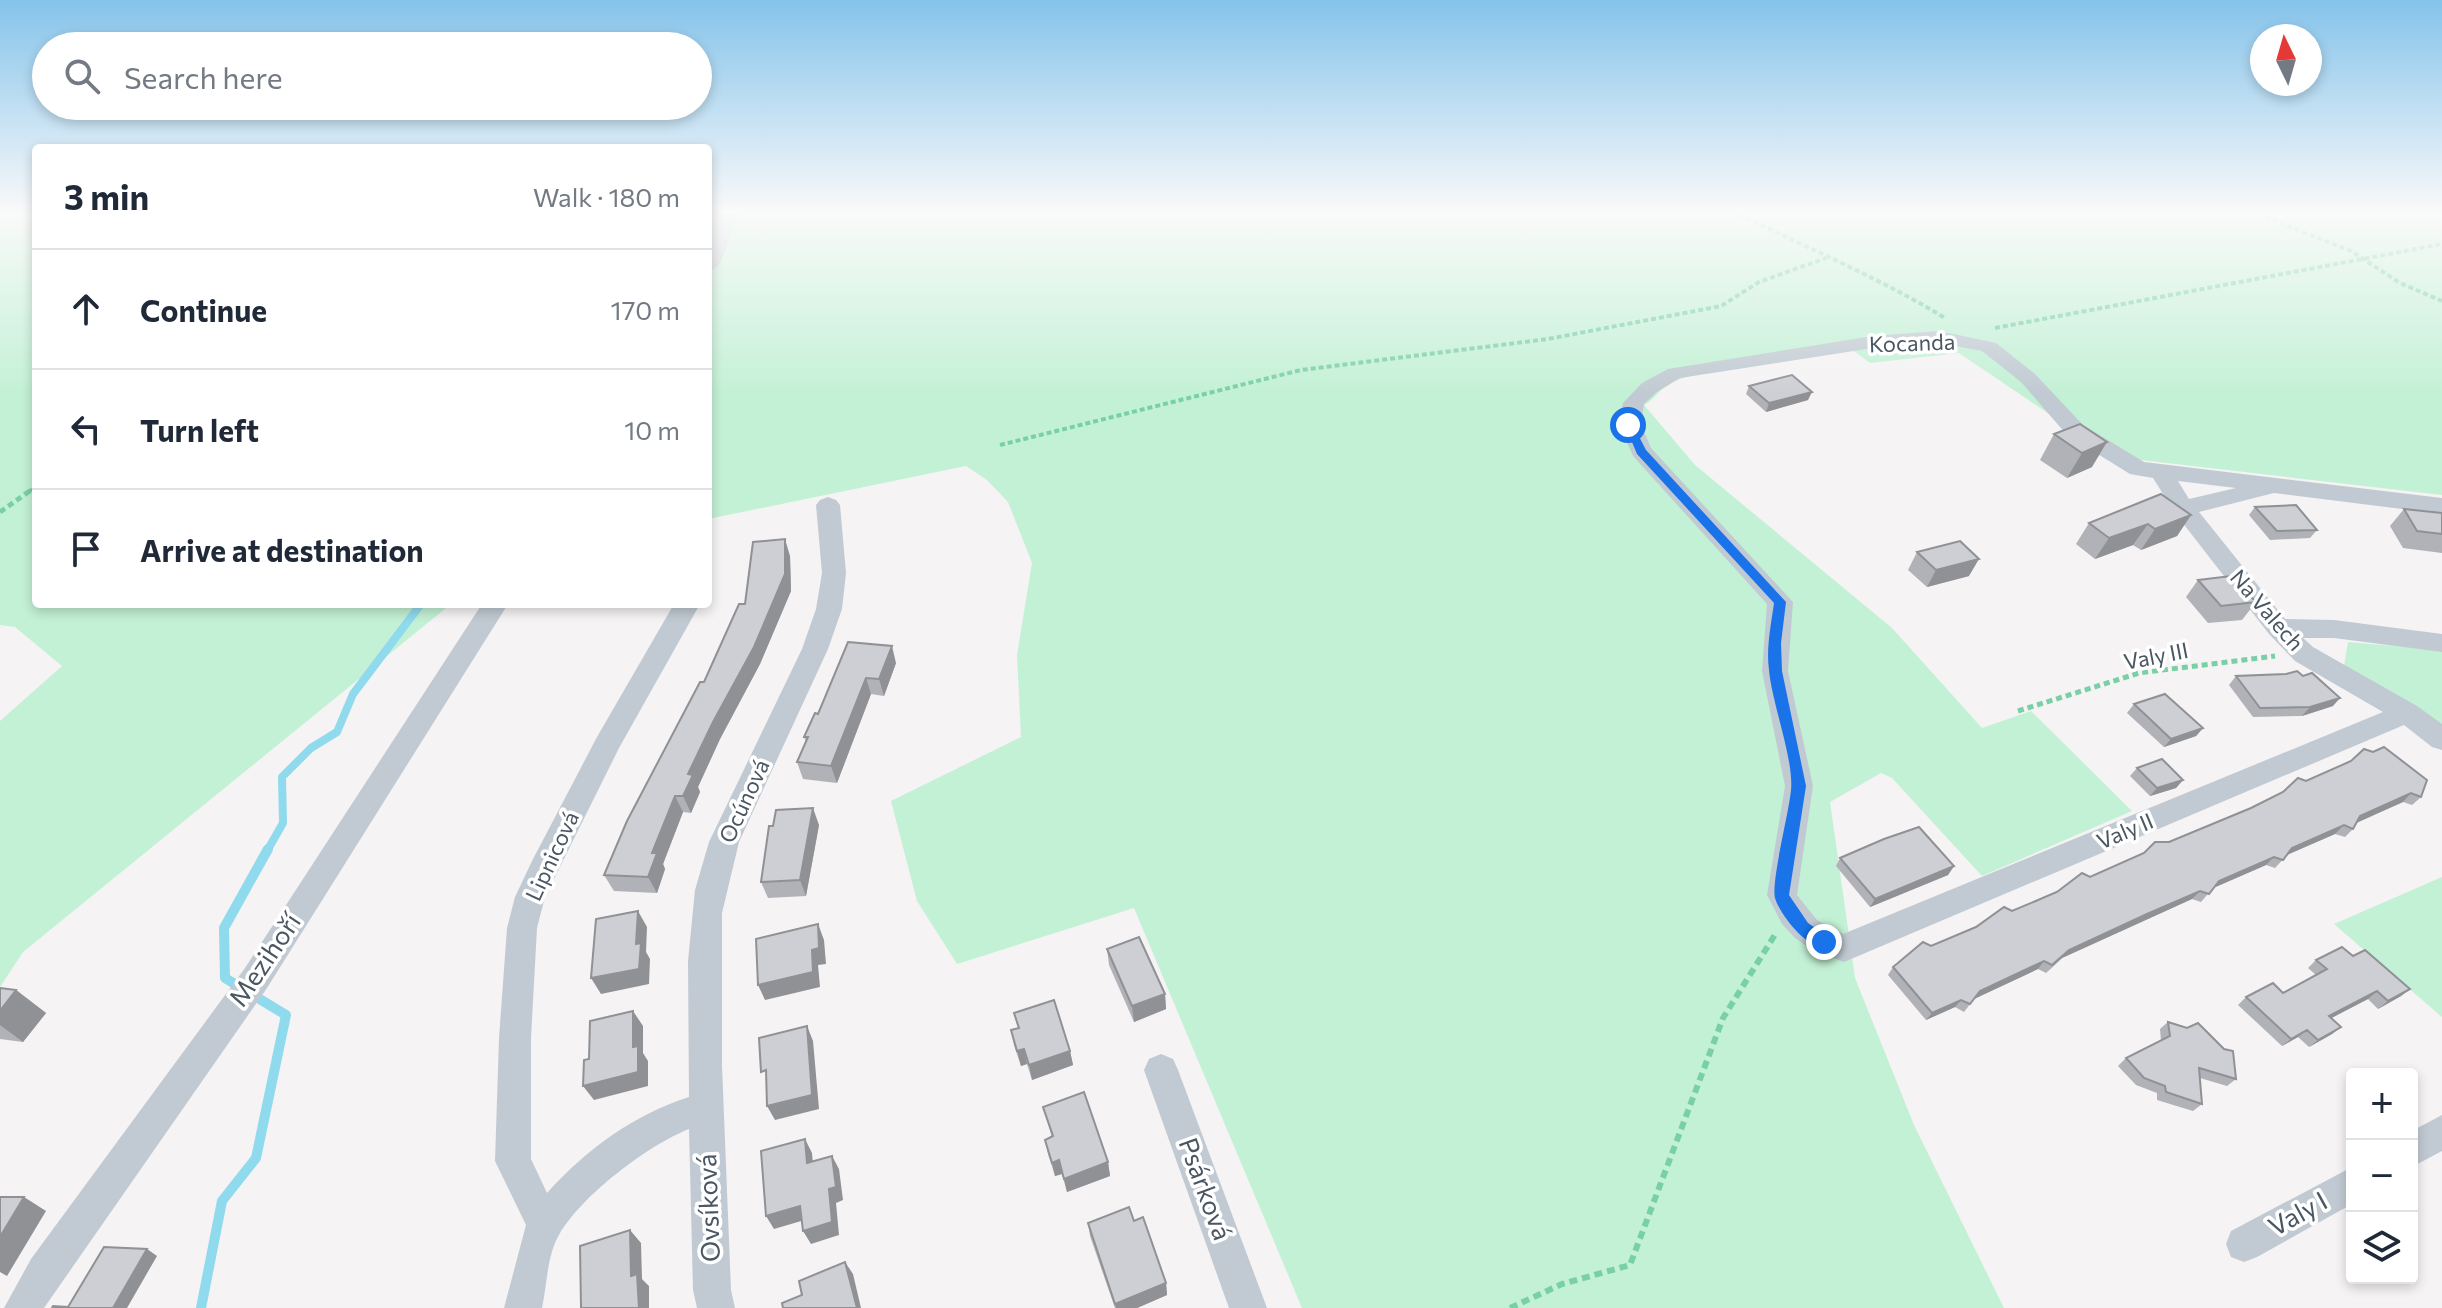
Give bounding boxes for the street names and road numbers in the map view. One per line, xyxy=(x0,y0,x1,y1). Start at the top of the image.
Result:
street label: Kocanda xyxy=(1868,328,1956,357)
street label: Na Valech xyxy=(2225,564,2310,656)
street label: Valy III xyxy=(2121,636,2190,675)
street label: Ocúnová xyxy=(713,755,775,847)
street label: Lipnicová xyxy=(519,807,584,905)
street label: Valy II xyxy=(2092,807,2157,854)
street label: Mezihoří xyxy=(221,906,307,1012)
street label: Psárková xyxy=(1174,1133,1239,1244)
street label: Ovsíková xyxy=(690,1153,725,1263)
street label: Valy I xyxy=(2262,1184,2332,1241)

